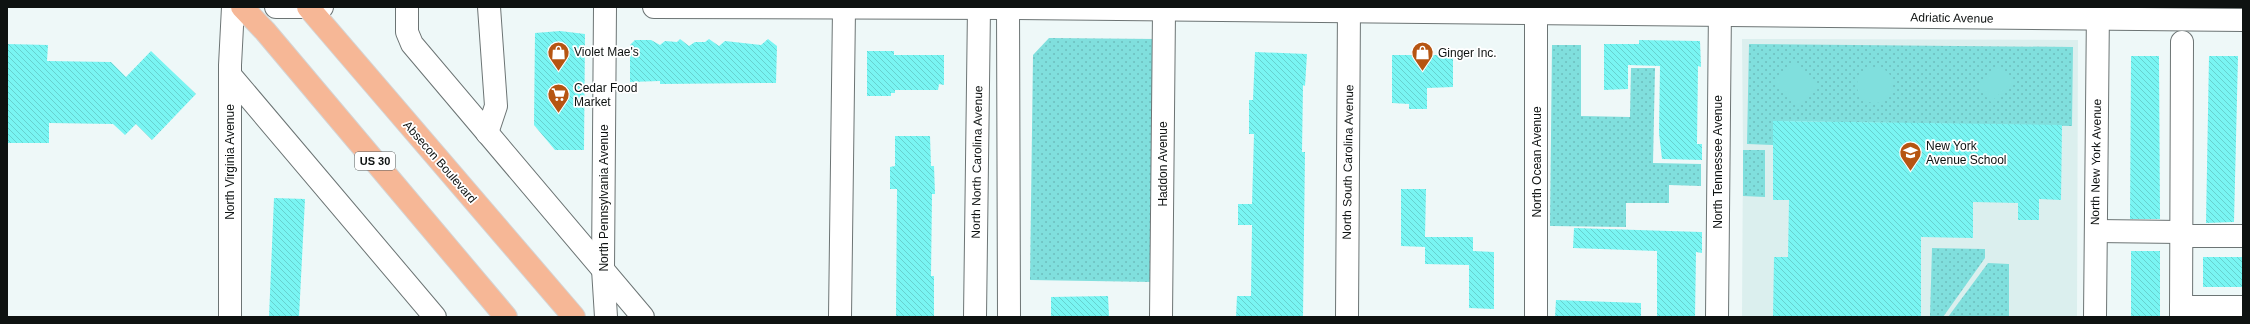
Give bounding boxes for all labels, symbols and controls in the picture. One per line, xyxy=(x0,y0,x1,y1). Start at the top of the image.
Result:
street label: Adriatic Avenue xyxy=(1910,10,1994,26)
shop icon: Violet Mae's xyxy=(545,39,571,72)
shop icon: Ginger Inc. xyxy=(1410,40,1436,73)
place label: Violet Mae's xyxy=(574,45,639,59)
place label: Ginger Inc. xyxy=(1438,46,1497,60)
place label: Cedar Food Market xyxy=(574,81,637,109)
supermarket icon: Cedar Food Market xyxy=(546,82,572,115)
street label: North South Carolina Avenue xyxy=(1340,84,1356,240)
street label: North North Carolina Avenue xyxy=(969,85,985,239)
street label: North Tennessee Avenue xyxy=(1711,95,1725,229)
street label: North New York Avenue xyxy=(2088,98,2104,225)
street label: North Virginia Avenue xyxy=(223,104,237,220)
street label: North Ocean Avenue xyxy=(1530,106,1544,218)
street label: Absecon Boulevard xyxy=(401,118,479,206)
street label: Haddon Avenue xyxy=(1156,121,1170,207)
street label: North Pennsylvania Avenue xyxy=(597,124,611,272)
place label: New York Avenue School xyxy=(1926,139,2007,167)
school or university icon: New York Avenue School xyxy=(1897,140,1923,173)
road number: US 30 xyxy=(355,152,395,170)

